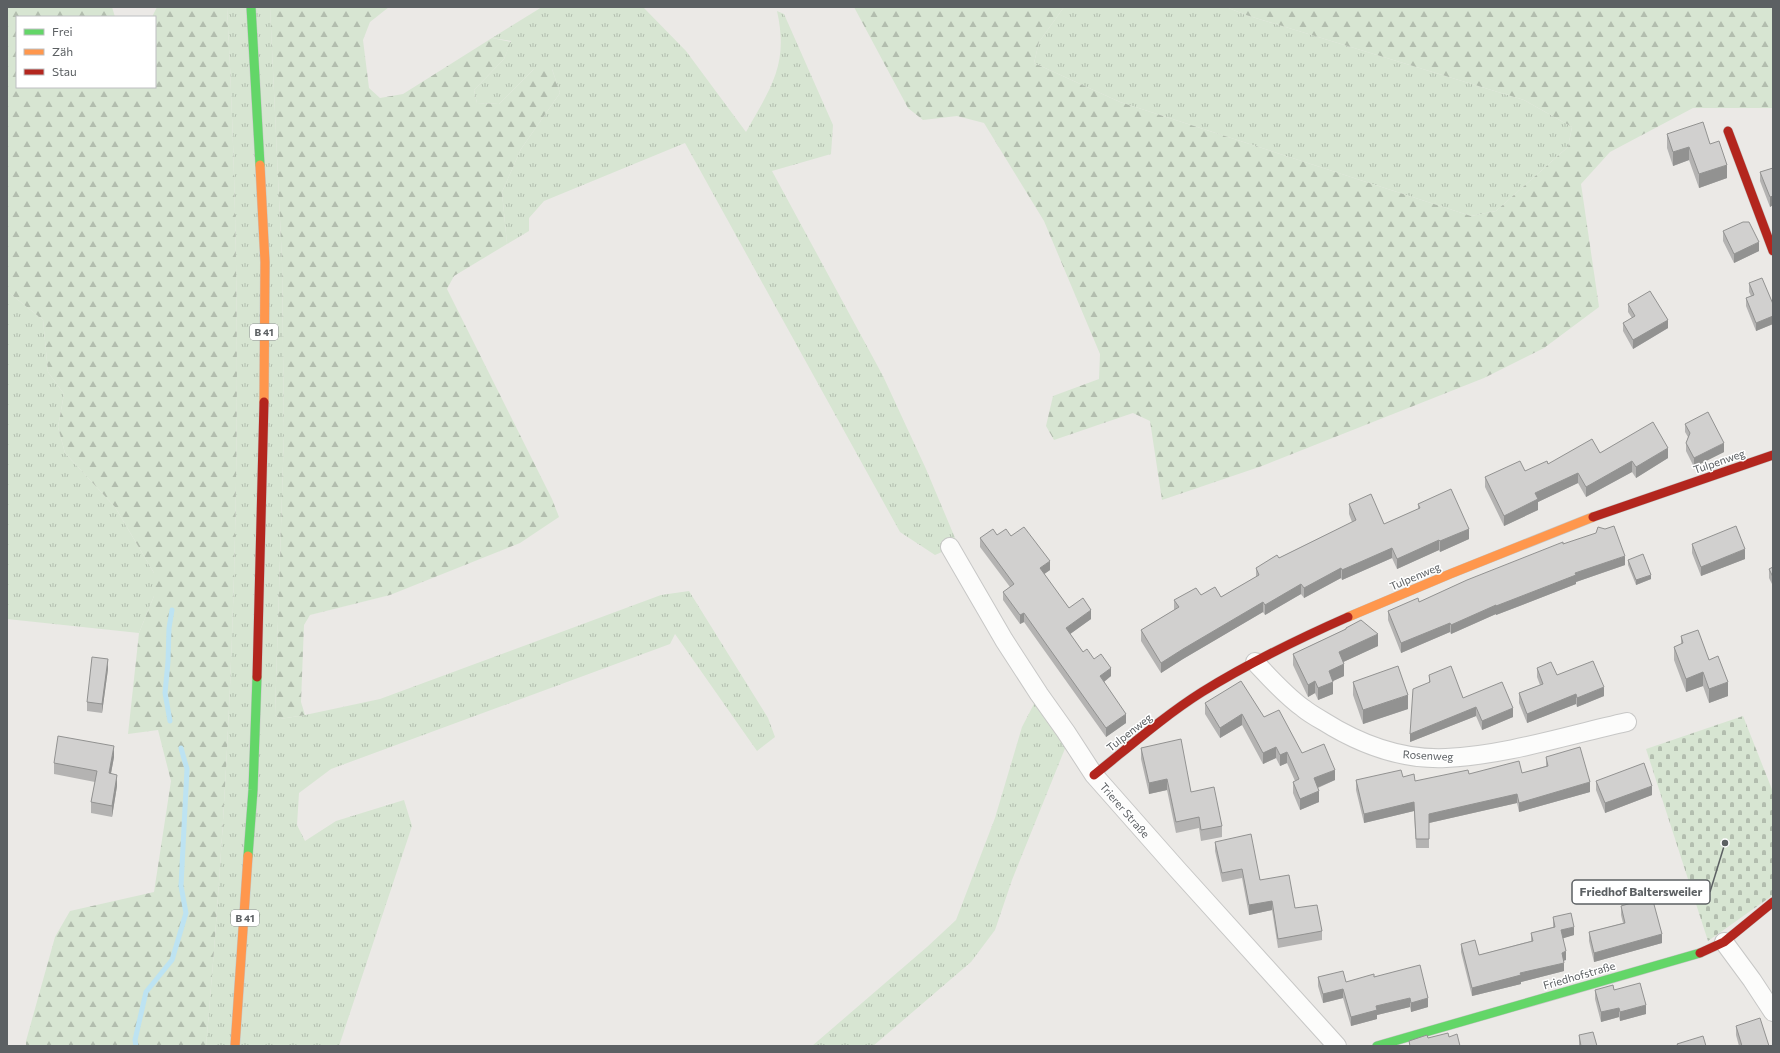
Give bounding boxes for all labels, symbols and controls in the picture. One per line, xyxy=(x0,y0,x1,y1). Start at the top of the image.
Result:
legend xyxy=(16,16,156,88)
text: Frei xyxy=(52,24,73,38)
text: Zäh xyxy=(52,44,73,58)
text: Stau xyxy=(52,64,77,78)
road number: B 41 xyxy=(250,324,278,340)
street label: Tulpenweg xyxy=(1691,446,1747,476)
street label: Tulpenweg xyxy=(1388,559,1442,593)
street label: Tulpenweg xyxy=(1104,710,1154,754)
street label: Rosenweg xyxy=(1402,747,1454,763)
street label: Trierer Straße xyxy=(1097,780,1153,840)
callout: Friedhof Baltersweiler xyxy=(1572,880,1710,904)
text: Friedhof Baltersweiler xyxy=(1580,884,1702,898)
road number: B 41 xyxy=(231,910,259,926)
street label: Friedhofstraße xyxy=(1541,958,1617,992)

